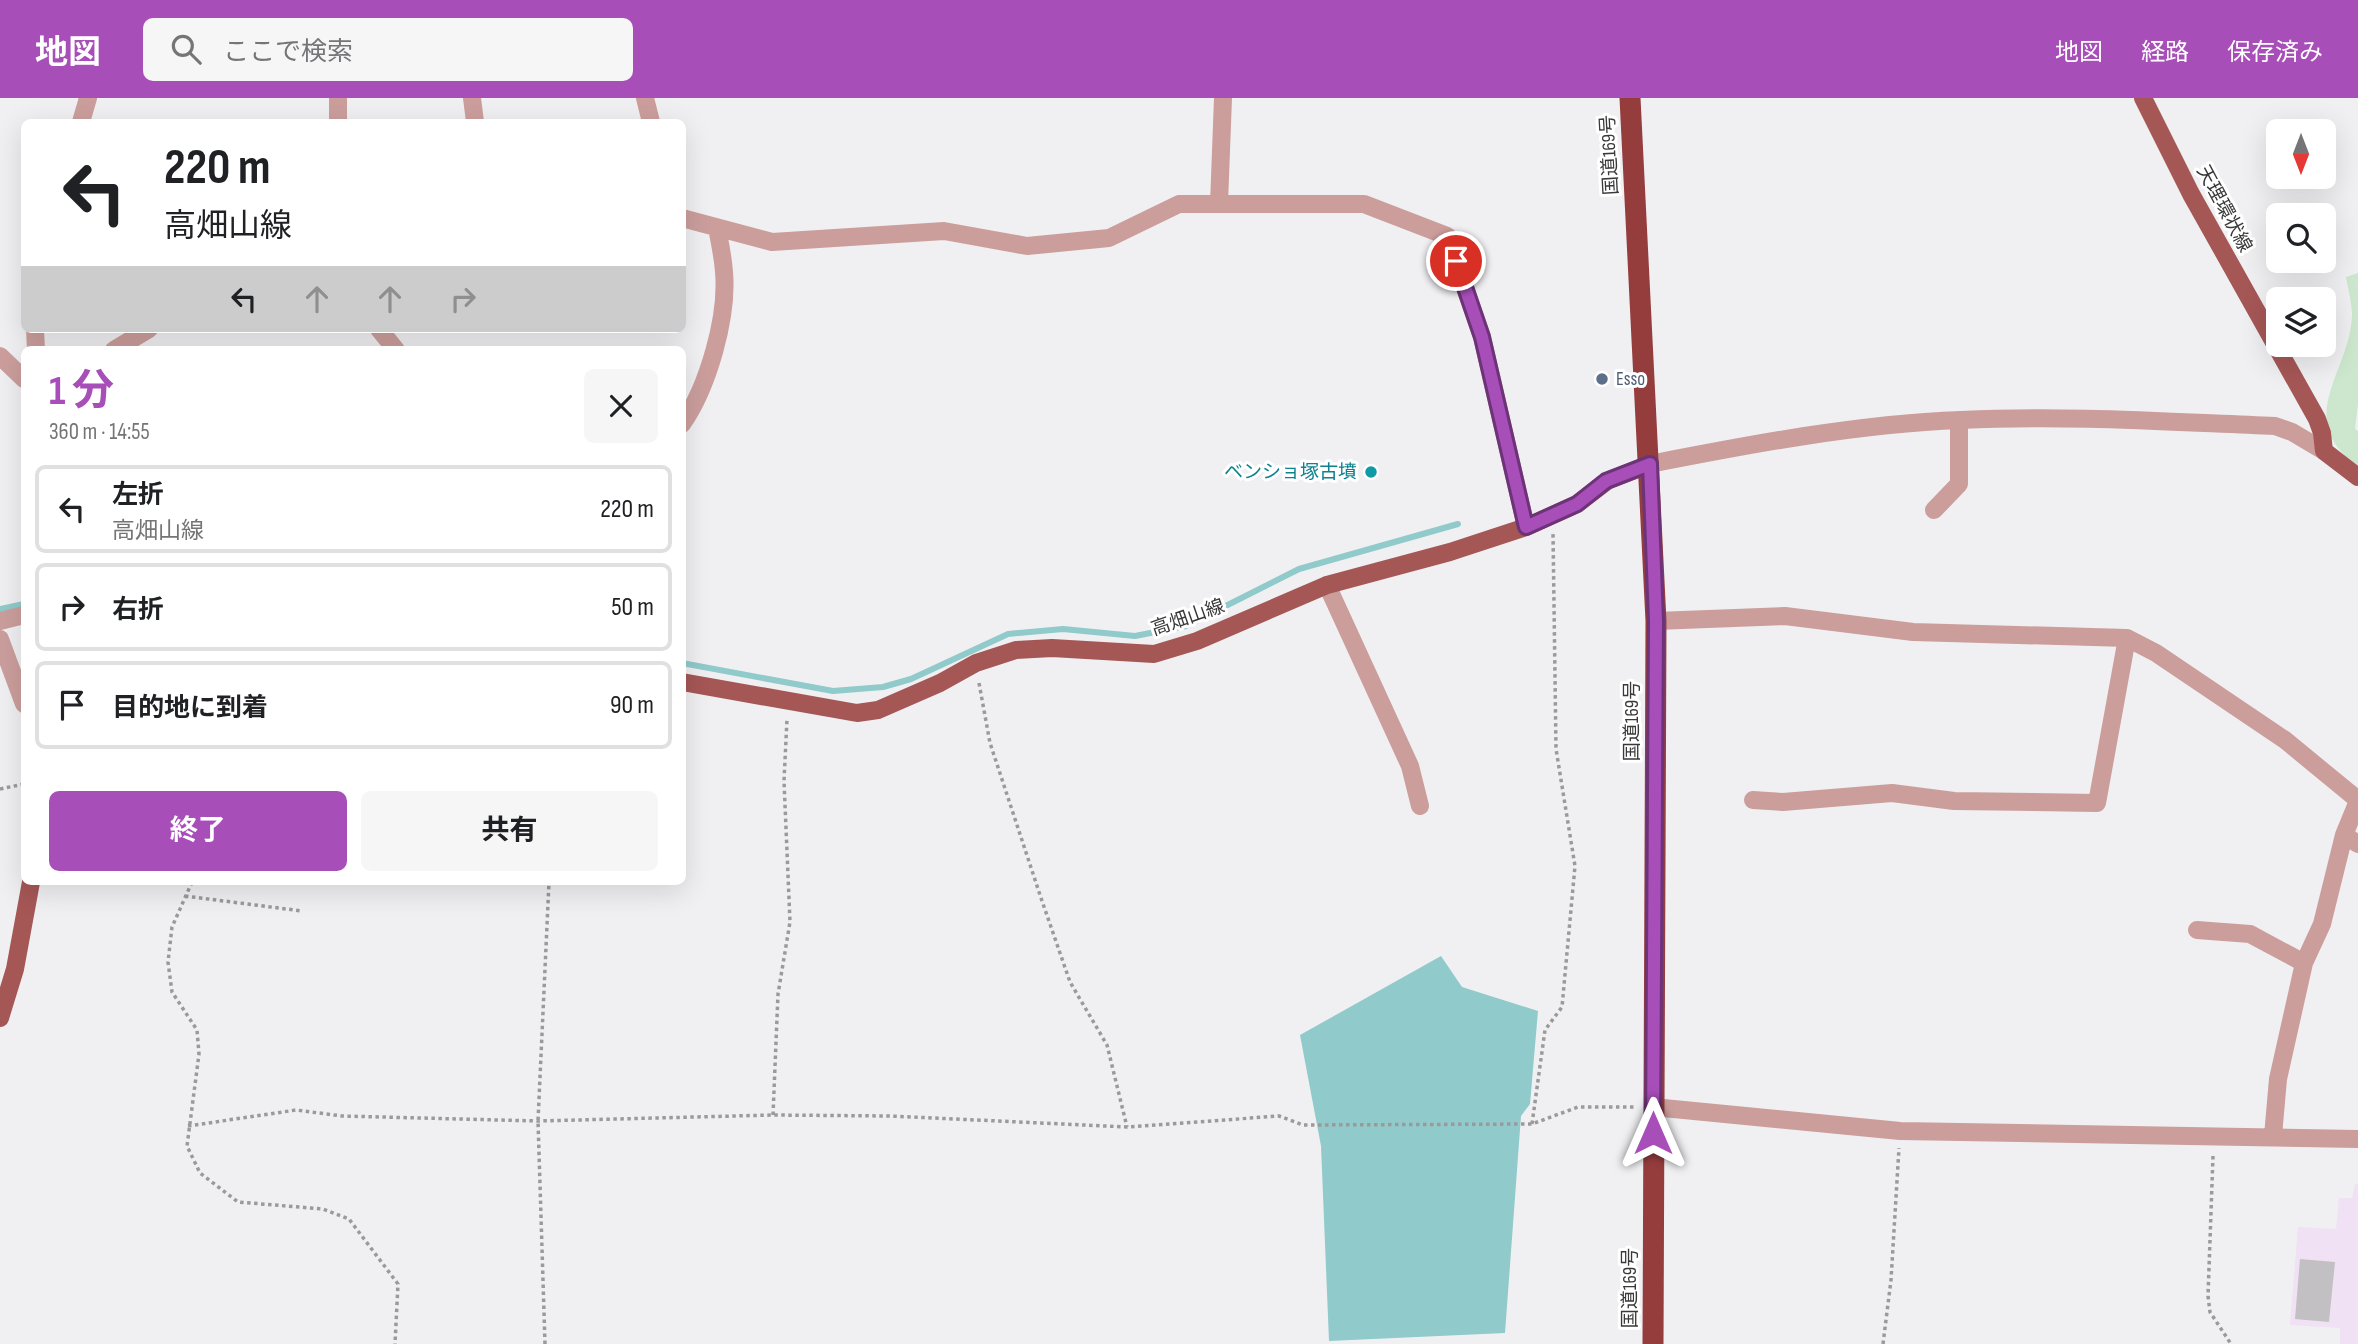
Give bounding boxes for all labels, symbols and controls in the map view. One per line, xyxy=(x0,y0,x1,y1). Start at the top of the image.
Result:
search box xyxy=(143,18,633,81)
icon: search xyxy=(167,30,205,68)
text: 地図 xyxy=(35,33,101,73)
text: ここで検索 xyxy=(223,37,353,68)
text: 地図 xyxy=(2055,38,2103,67)
text: 経路 xyxy=(2141,38,2189,67)
text: 保存済み xyxy=(2227,38,2323,67)
street label: 国道169号 xyxy=(1596,114,1624,196)
north arrow xyxy=(2266,119,2336,189)
map controls xyxy=(2266,119,2336,357)
text: 220 m xyxy=(164,139,270,198)
icon: left xyxy=(49,147,140,238)
street label: 天理環状線 xyxy=(2192,162,2256,256)
button: search xyxy=(2266,203,2336,273)
text: 高畑山線 xyxy=(164,207,292,246)
pin xyxy=(1426,231,1486,291)
icon: arrive xyxy=(1437,242,1475,280)
icon: left xyxy=(225,280,263,318)
icon: ahead xyxy=(298,280,336,318)
icon: ahead xyxy=(371,280,409,318)
icon: right xyxy=(444,280,482,318)
button: layers xyxy=(2266,287,2336,357)
text: 1 分 xyxy=(49,366,114,417)
place label: Esso xyxy=(1616,368,1645,391)
button: close xyxy=(584,369,658,443)
marker: Esso xyxy=(1594,371,1610,387)
text: 360 m · 14:55 xyxy=(49,418,150,446)
place label: ベンショ塚古墳 xyxy=(1224,461,1357,484)
marker: ベンショ塚古墳 xyxy=(1363,464,1379,480)
text: 左折 xyxy=(112,480,164,511)
icon: left xyxy=(53,490,91,528)
text: 220 m xyxy=(600,494,654,525)
text: 高畑山線 xyxy=(112,517,204,545)
icon: right xyxy=(53,588,91,626)
text: 50 m xyxy=(611,592,654,623)
text: 右折 xyxy=(112,595,164,626)
street label: 高畑山線 xyxy=(1148,595,1228,641)
street label: 国道169号 xyxy=(1621,681,1644,761)
icon: arrive xyxy=(53,686,91,724)
text: 90 m xyxy=(610,690,654,721)
text: 目的地に到着 xyxy=(112,693,268,724)
button: 終了 xyxy=(49,791,347,871)
button: 共有 xyxy=(361,791,658,871)
position arrow xyxy=(1616,1096,1690,1170)
street label: 国道169号 xyxy=(1619,1248,1642,1328)

